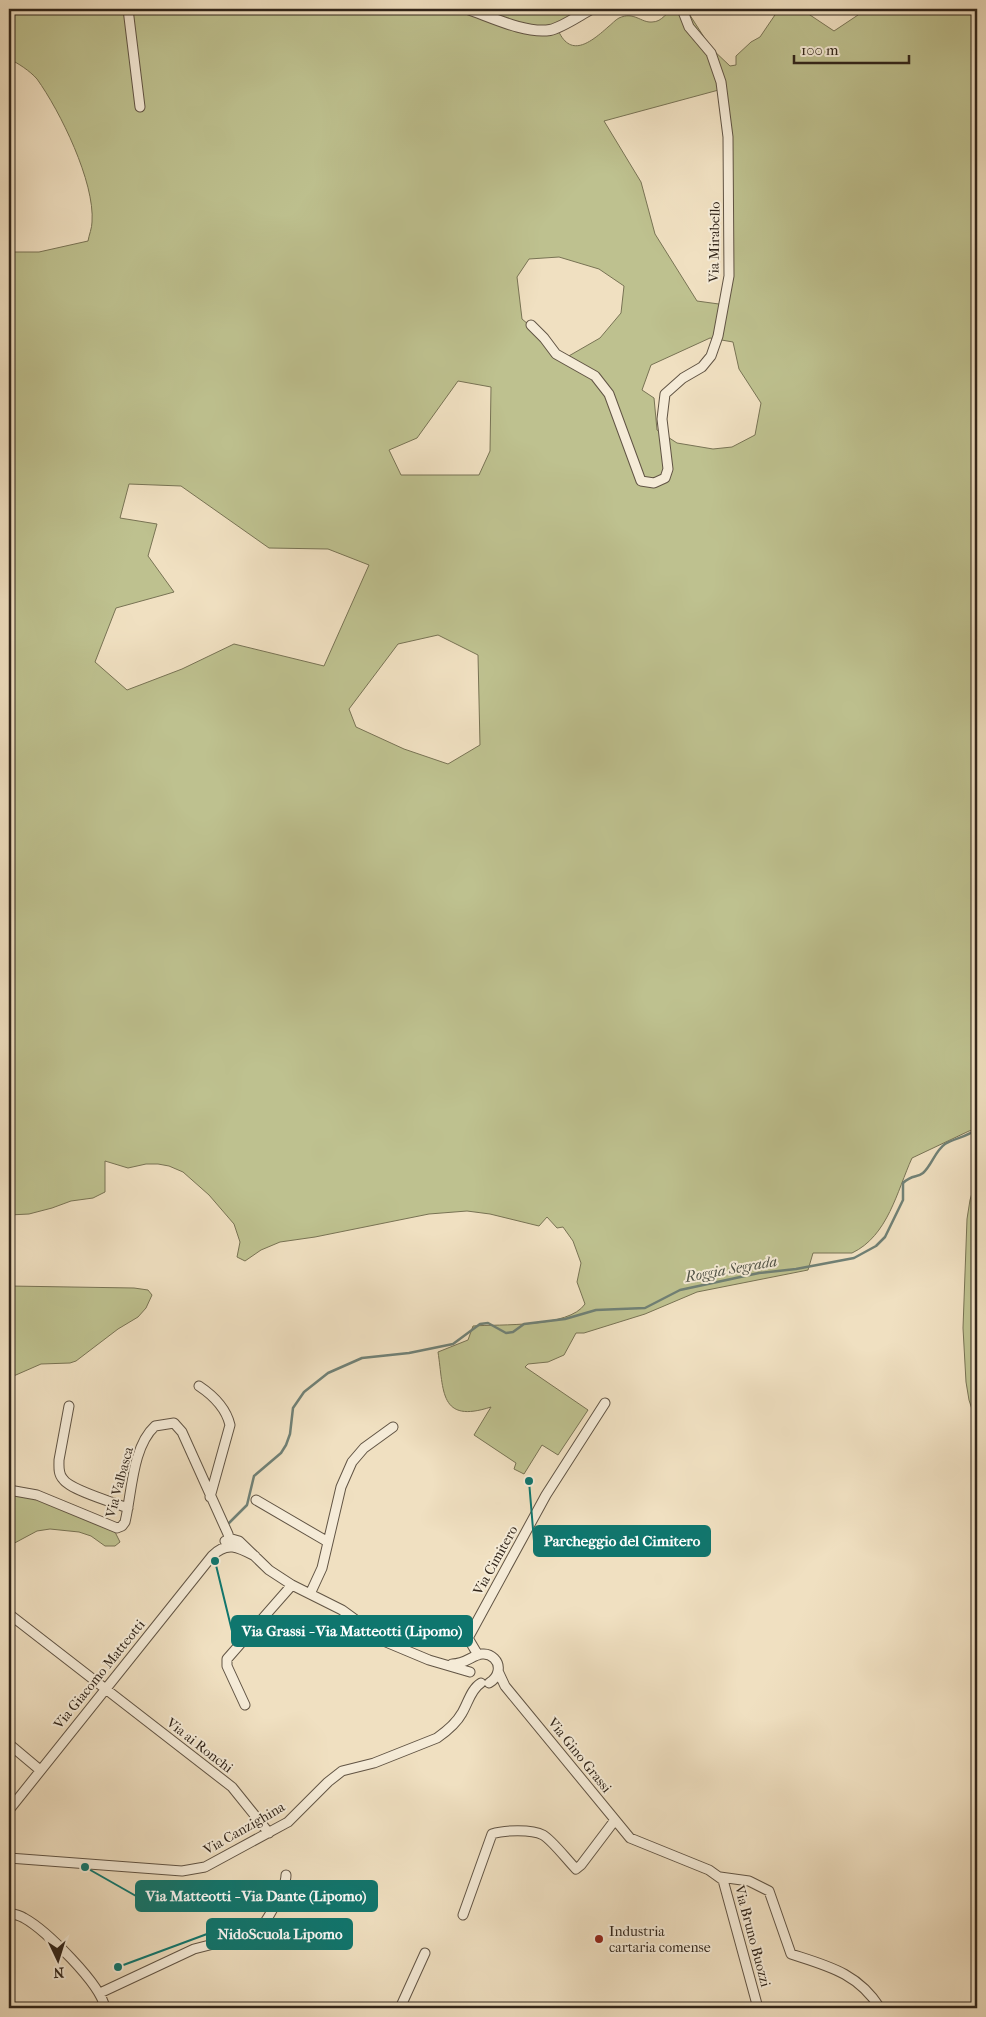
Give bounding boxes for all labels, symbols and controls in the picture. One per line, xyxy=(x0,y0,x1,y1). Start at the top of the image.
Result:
scale bar xyxy=(794,32,908,64)
text: 100 m xyxy=(801,41,839,59)
street label: Via Mirabello xyxy=(705,201,724,284)
water label: Roggia Segrada xyxy=(683,1252,779,1286)
street label: Via Valbasca xyxy=(102,1444,137,1520)
street label: Via Cimitero xyxy=(469,1523,521,1599)
callout: Parcheggio del Cimitero xyxy=(534,1526,710,1556)
text: Parcheggio del Cimitero xyxy=(544,1532,701,1550)
street label: Via Giacomo Matteotti xyxy=(50,1616,149,1733)
callout: Via Grassi - Via Matteotti (Lipomo) xyxy=(232,1616,472,1646)
text: Via Grassi - Via Matteotti (Lipomo) xyxy=(241,1622,462,1640)
street label: Via ai Ronchi xyxy=(162,1714,236,1777)
street label: Via Gino Grassi xyxy=(544,1714,615,1796)
street label: Via Canzighina xyxy=(200,1798,288,1859)
callout: Via Matteotti - Via Dante (Lipomo) xyxy=(136,1881,377,1911)
street label: Via Bruno Buozzi xyxy=(731,1883,774,1989)
text: Via Matteotti - Via Dante (Lipomo) xyxy=(145,1887,366,1905)
callout: NidoScuola Lipomo xyxy=(207,1919,352,1949)
place label: Industria cartaria comense xyxy=(609,1923,711,1956)
text: NidoScuola Lipomo xyxy=(217,1925,343,1943)
marker: Industria cartaria comense xyxy=(593,1933,605,1945)
north arrow xyxy=(32,1934,82,1984)
text: N xyxy=(53,1964,65,1981)

